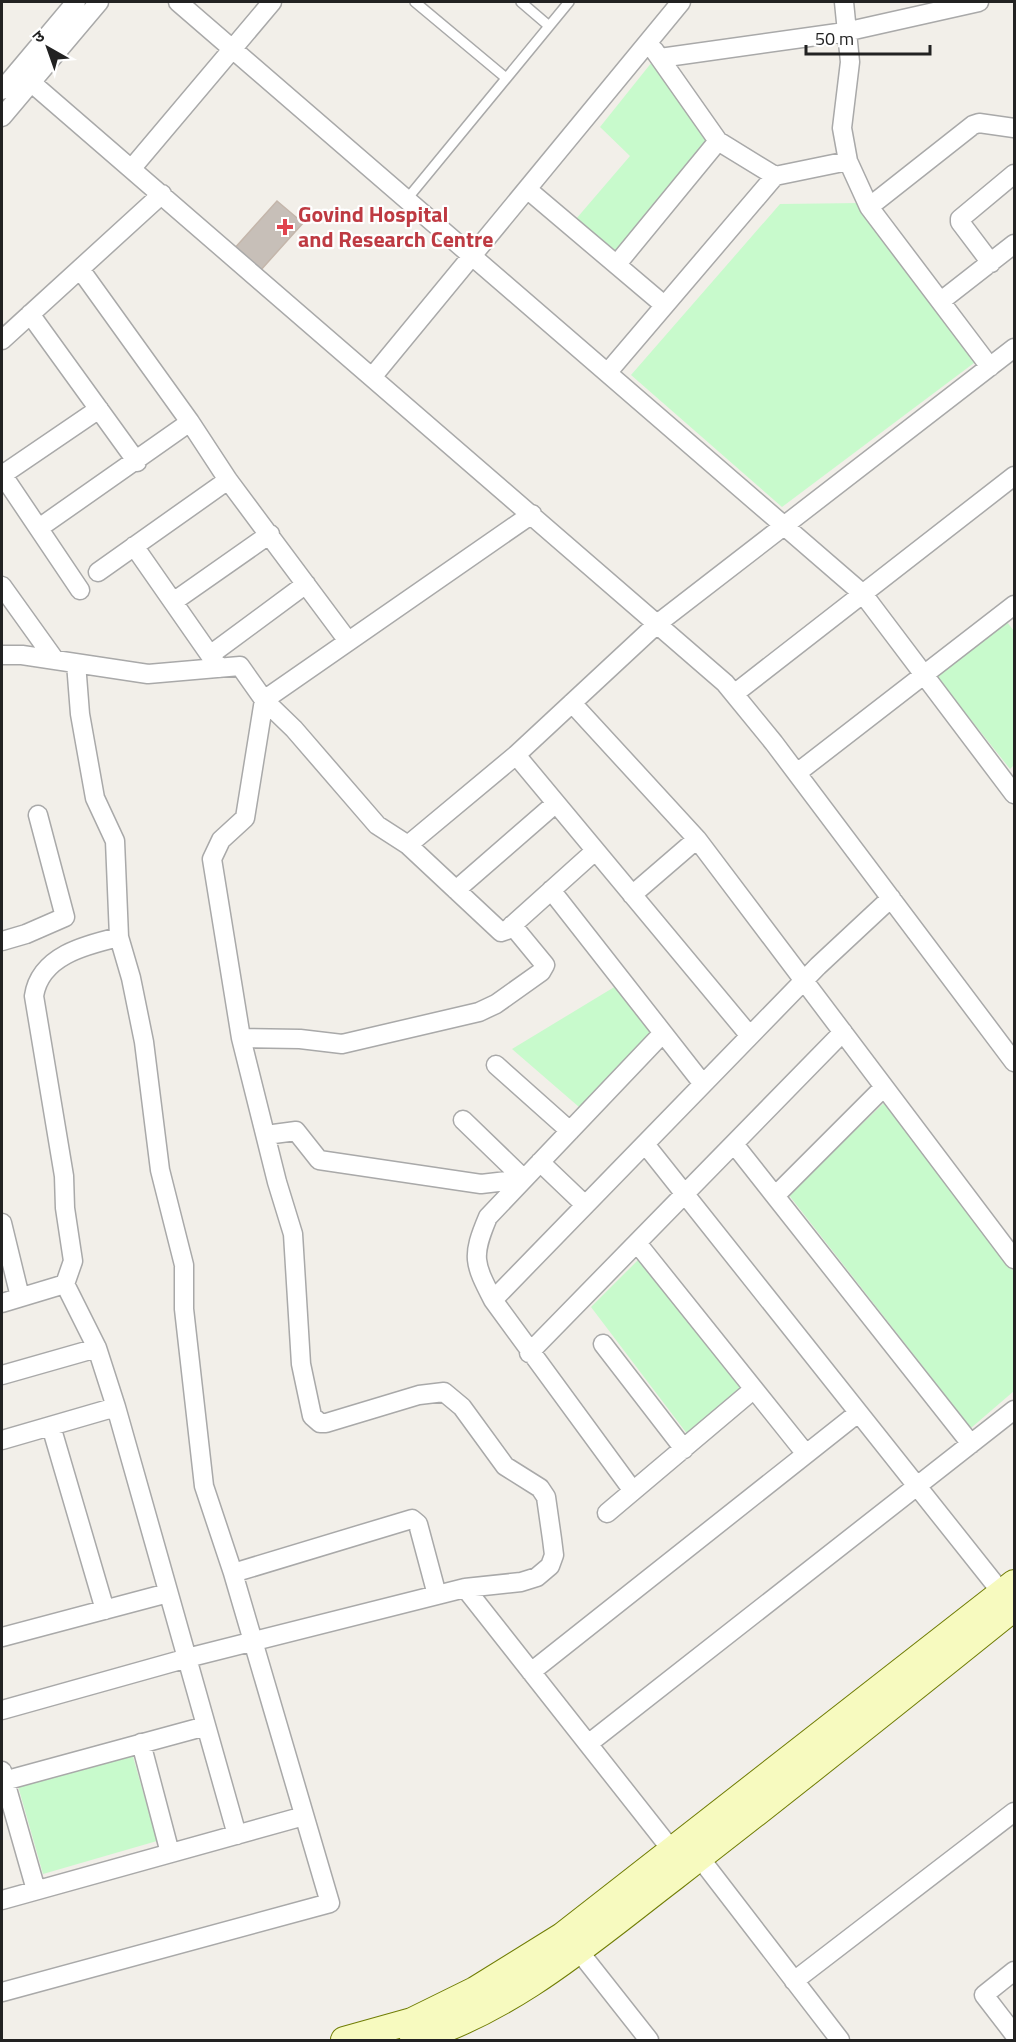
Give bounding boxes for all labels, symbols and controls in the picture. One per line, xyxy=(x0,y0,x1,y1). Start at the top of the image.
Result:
north arrow xyxy=(18,18,78,78)
scale bar xyxy=(806,18,930,56)
text: उ xyxy=(27,24,50,49)
text: 50 m xyxy=(815,25,854,52)
place label: Govind Hospital and Research Centre xyxy=(298,197,493,256)
marker: Govind Hospital and Research Centre xyxy=(276,218,294,236)

